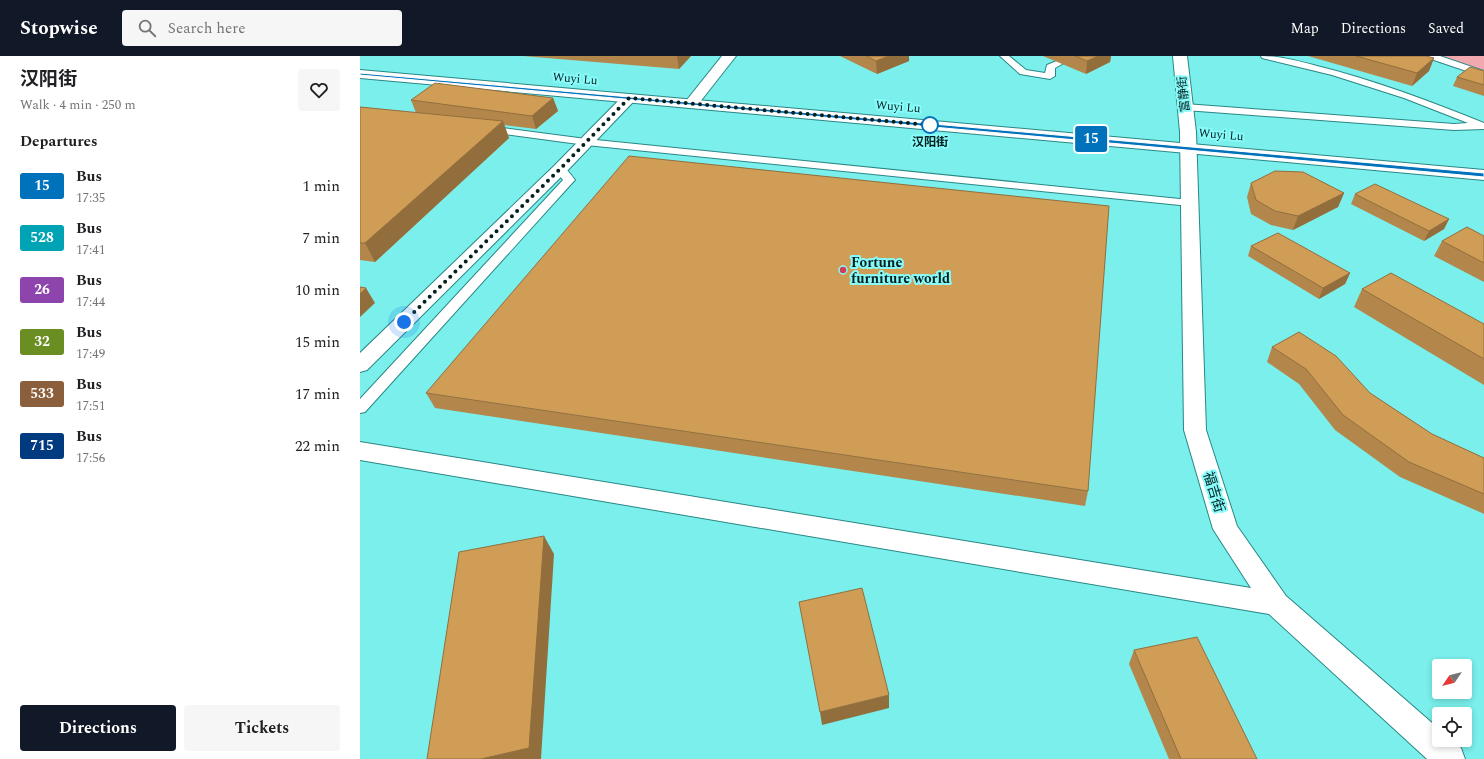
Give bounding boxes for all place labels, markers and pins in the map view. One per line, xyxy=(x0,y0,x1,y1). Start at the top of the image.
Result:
marker: 汉阳街 xyxy=(921,116,939,134)
place label: 汉阳街 xyxy=(912,133,948,152)
place label: Fortune furniture world xyxy=(851,252,950,289)
marker: Fortune furniture world xyxy=(838,265,848,275)

